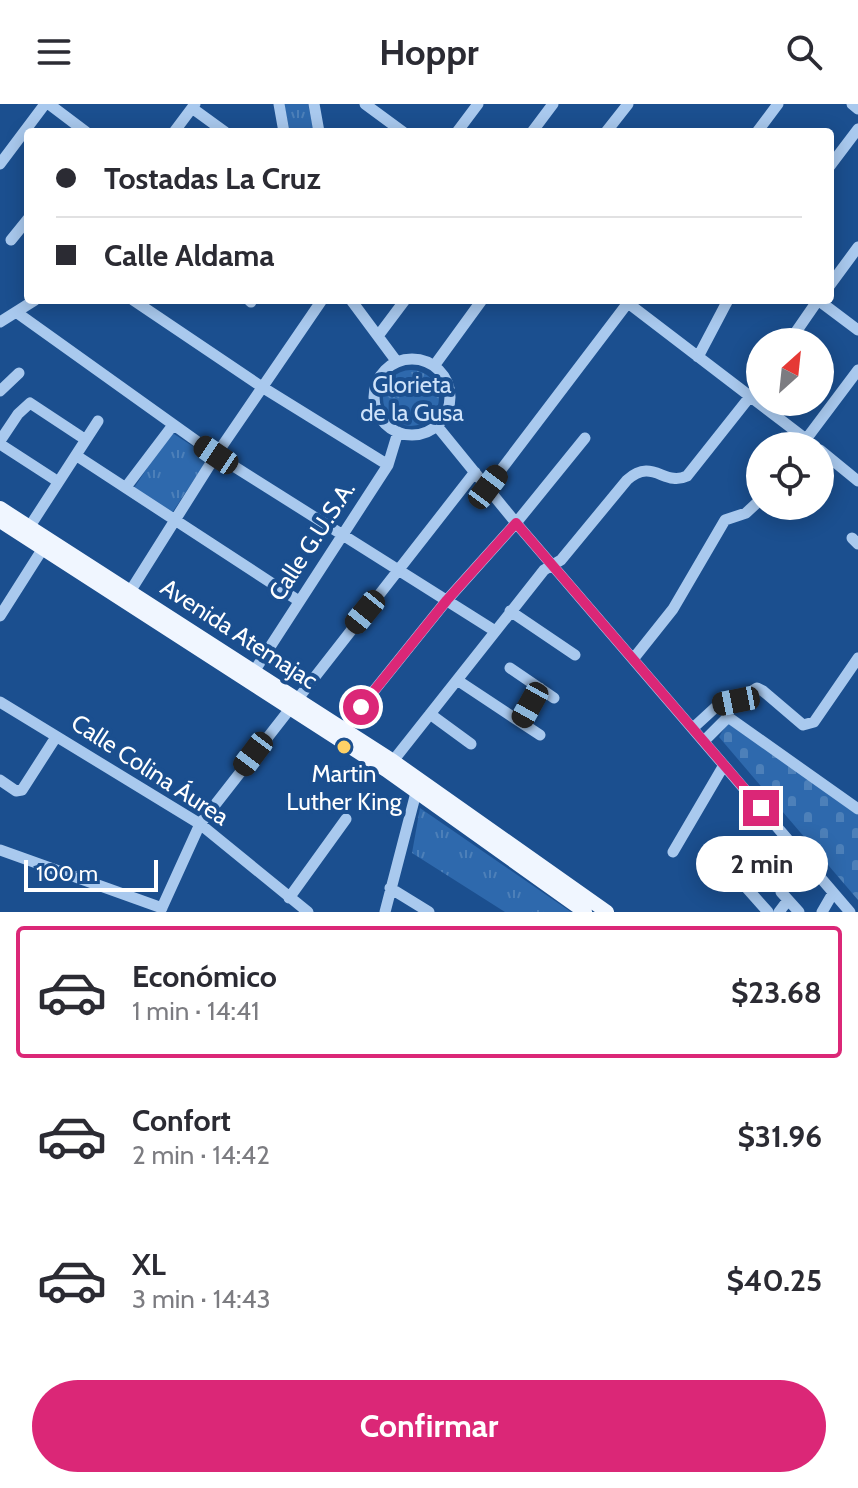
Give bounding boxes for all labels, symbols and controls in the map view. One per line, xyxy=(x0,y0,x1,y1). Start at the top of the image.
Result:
icon: menu xyxy=(32,30,76,74)
text: Hoppr xyxy=(379,30,479,74)
icon: search xyxy=(782,30,826,74)
text: Tostadas La Cruz xyxy=(104,160,321,197)
text: Calle Aldama xyxy=(104,237,274,274)
north arrow xyxy=(746,328,834,416)
map controls xyxy=(746,328,834,520)
park label: Glorieta de la Gusa xyxy=(360,370,464,427)
car xyxy=(189,432,243,478)
button: locate xyxy=(746,432,834,520)
car xyxy=(464,461,512,513)
street label: Calle G.U.S.A. xyxy=(262,475,361,606)
street label: Avenida Atemajac xyxy=(155,572,323,695)
car xyxy=(341,586,389,638)
car xyxy=(508,678,552,732)
car xyxy=(710,685,762,717)
route start xyxy=(343,689,379,725)
street label: Calle Colina Áurea xyxy=(66,708,235,832)
car xyxy=(229,728,277,780)
marker: Martin Luther King xyxy=(335,738,353,756)
place label: Martin Luther King xyxy=(286,759,403,816)
route end xyxy=(743,790,779,826)
callout: 2 min xyxy=(695,836,827,892)
text: 2 min xyxy=(731,848,793,880)
scale bar xyxy=(24,856,158,892)
text: 100 m xyxy=(36,860,98,887)
icon: car xyxy=(36,956,108,1028)
text: Económico xyxy=(132,958,277,995)
text: $23.68 xyxy=(731,974,822,1011)
text: 1 min · 14:41 xyxy=(132,995,259,1027)
icon: car xyxy=(36,1100,108,1172)
text: Confort xyxy=(132,1102,231,1139)
text: $31.96 xyxy=(737,1118,822,1155)
text: 2 min · 14:42 xyxy=(132,1139,270,1171)
icon: car xyxy=(36,1244,108,1316)
text: XL xyxy=(132,1246,166,1283)
text: $40.25 xyxy=(726,1262,822,1299)
text: 3 min · 14:43 xyxy=(132,1283,271,1315)
button: Confirmar xyxy=(32,1380,826,1472)

